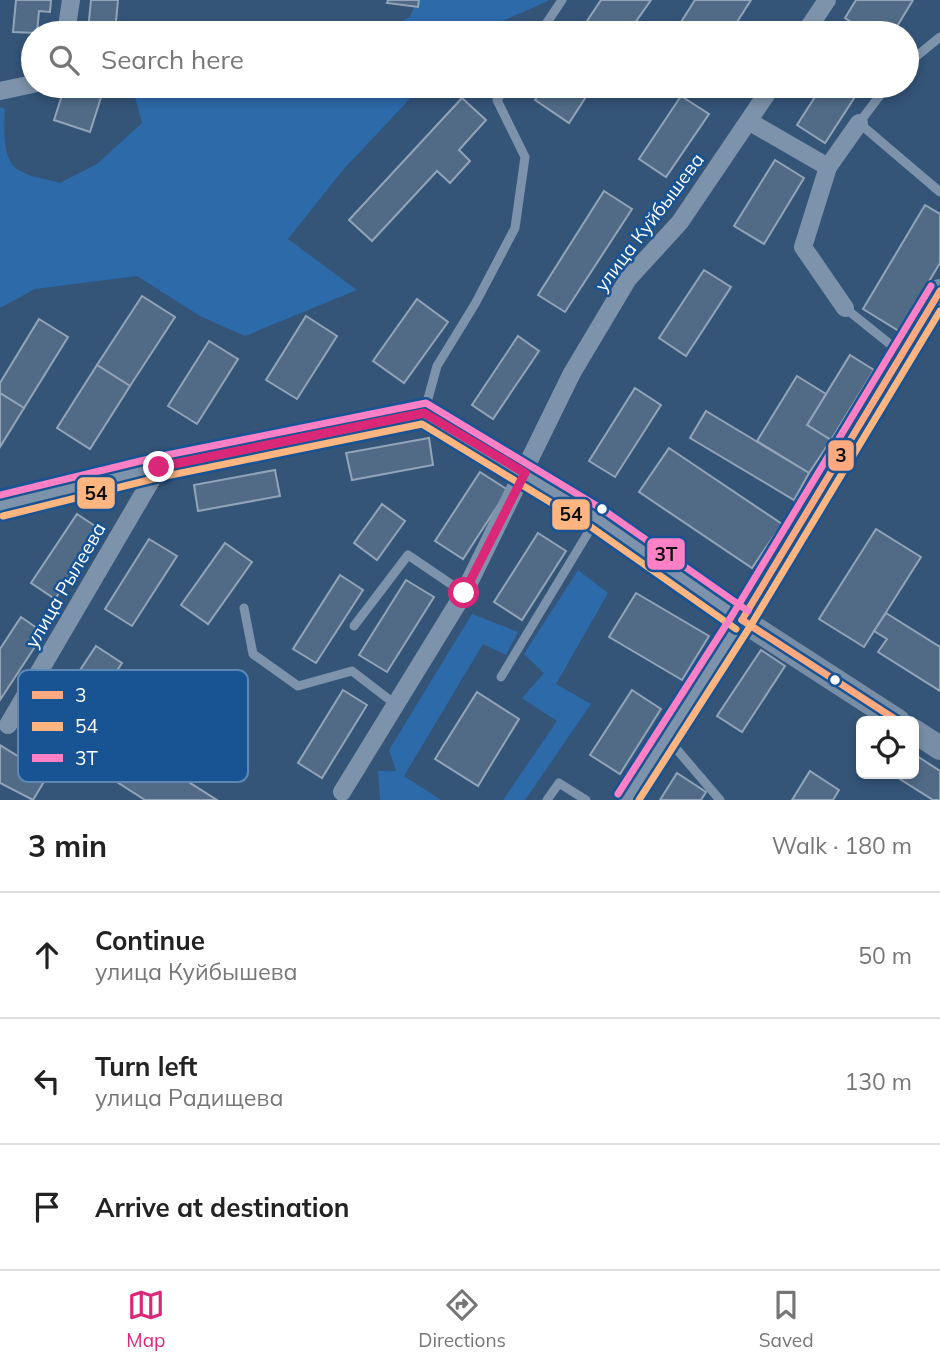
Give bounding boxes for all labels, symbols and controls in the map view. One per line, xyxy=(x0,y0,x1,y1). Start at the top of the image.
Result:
search box xyxy=(21,21,919,98)
icon: search xyxy=(45,41,83,79)
text: Search here xyxy=(101,43,244,76)
street label: улица Куйбышева xyxy=(589,148,709,296)
line badge: 3 xyxy=(827,439,855,472)
text: 3 xyxy=(835,443,847,467)
route end xyxy=(143,451,174,482)
line badge: 54 xyxy=(76,476,116,510)
text: 54 xyxy=(85,481,108,505)
line badge: 54 xyxy=(551,498,591,531)
text: 54 xyxy=(560,502,583,526)
unlabelled marker xyxy=(595,502,609,516)
street label: улица Рылеева xyxy=(19,518,111,652)
line badge: 3Т xyxy=(646,537,686,571)
text: 3Т xyxy=(654,542,678,566)
route start xyxy=(448,577,479,608)
legend xyxy=(18,670,248,782)
unlabelled marker xyxy=(828,673,842,687)
text: 3 xyxy=(75,683,86,707)
text: 54 xyxy=(75,714,98,738)
map controls xyxy=(856,716,919,779)
button: locate xyxy=(856,716,919,779)
text: 3Т xyxy=(75,746,98,770)
text: 3 min xyxy=(28,827,107,865)
text: Walk · 180 m xyxy=(772,831,912,860)
text: Continue xyxy=(95,924,205,957)
icon: ahead xyxy=(28,936,66,974)
text: 50 m xyxy=(858,941,912,970)
text: улица Куйбышева xyxy=(95,957,298,986)
text: Turn left xyxy=(95,1050,197,1083)
icon: left xyxy=(28,1062,66,1100)
text: 130 m xyxy=(844,1067,912,1096)
text: улица Радищева xyxy=(95,1083,283,1112)
icon: arrive xyxy=(28,1188,66,1226)
text: Arrive at destination xyxy=(95,1191,350,1224)
tab: Map xyxy=(126,1286,165,1352)
tab: Directions xyxy=(418,1286,506,1352)
tab: Saved xyxy=(759,1286,814,1352)

